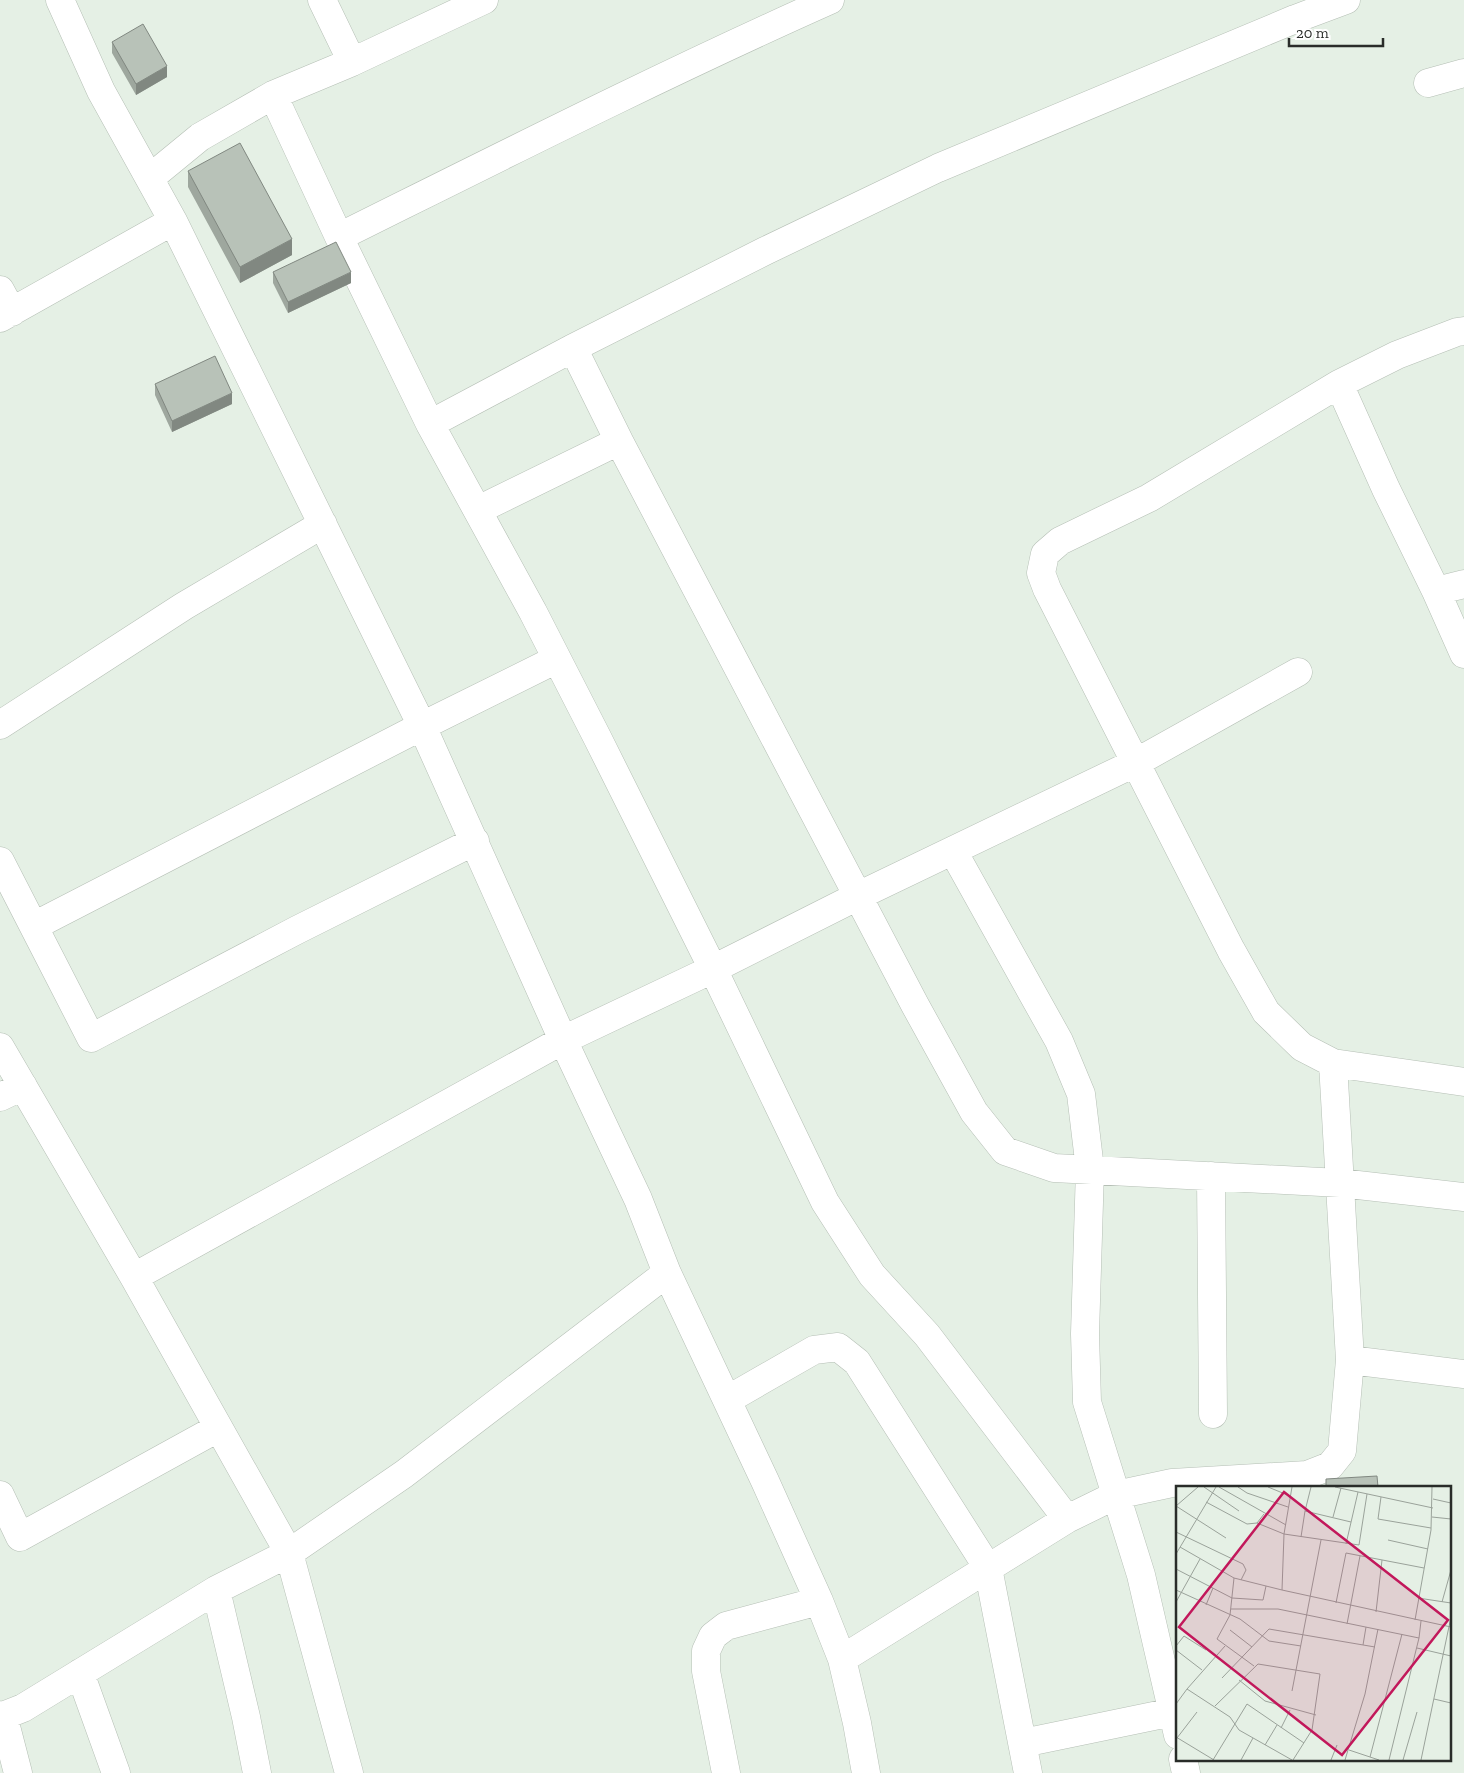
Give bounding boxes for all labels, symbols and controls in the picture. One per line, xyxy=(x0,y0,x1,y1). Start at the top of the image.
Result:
scale bar xyxy=(1289,15,1383,47)
text: 20 m xyxy=(1296,24,1329,42)
inset map xyxy=(1176,1486,1452,1760)

